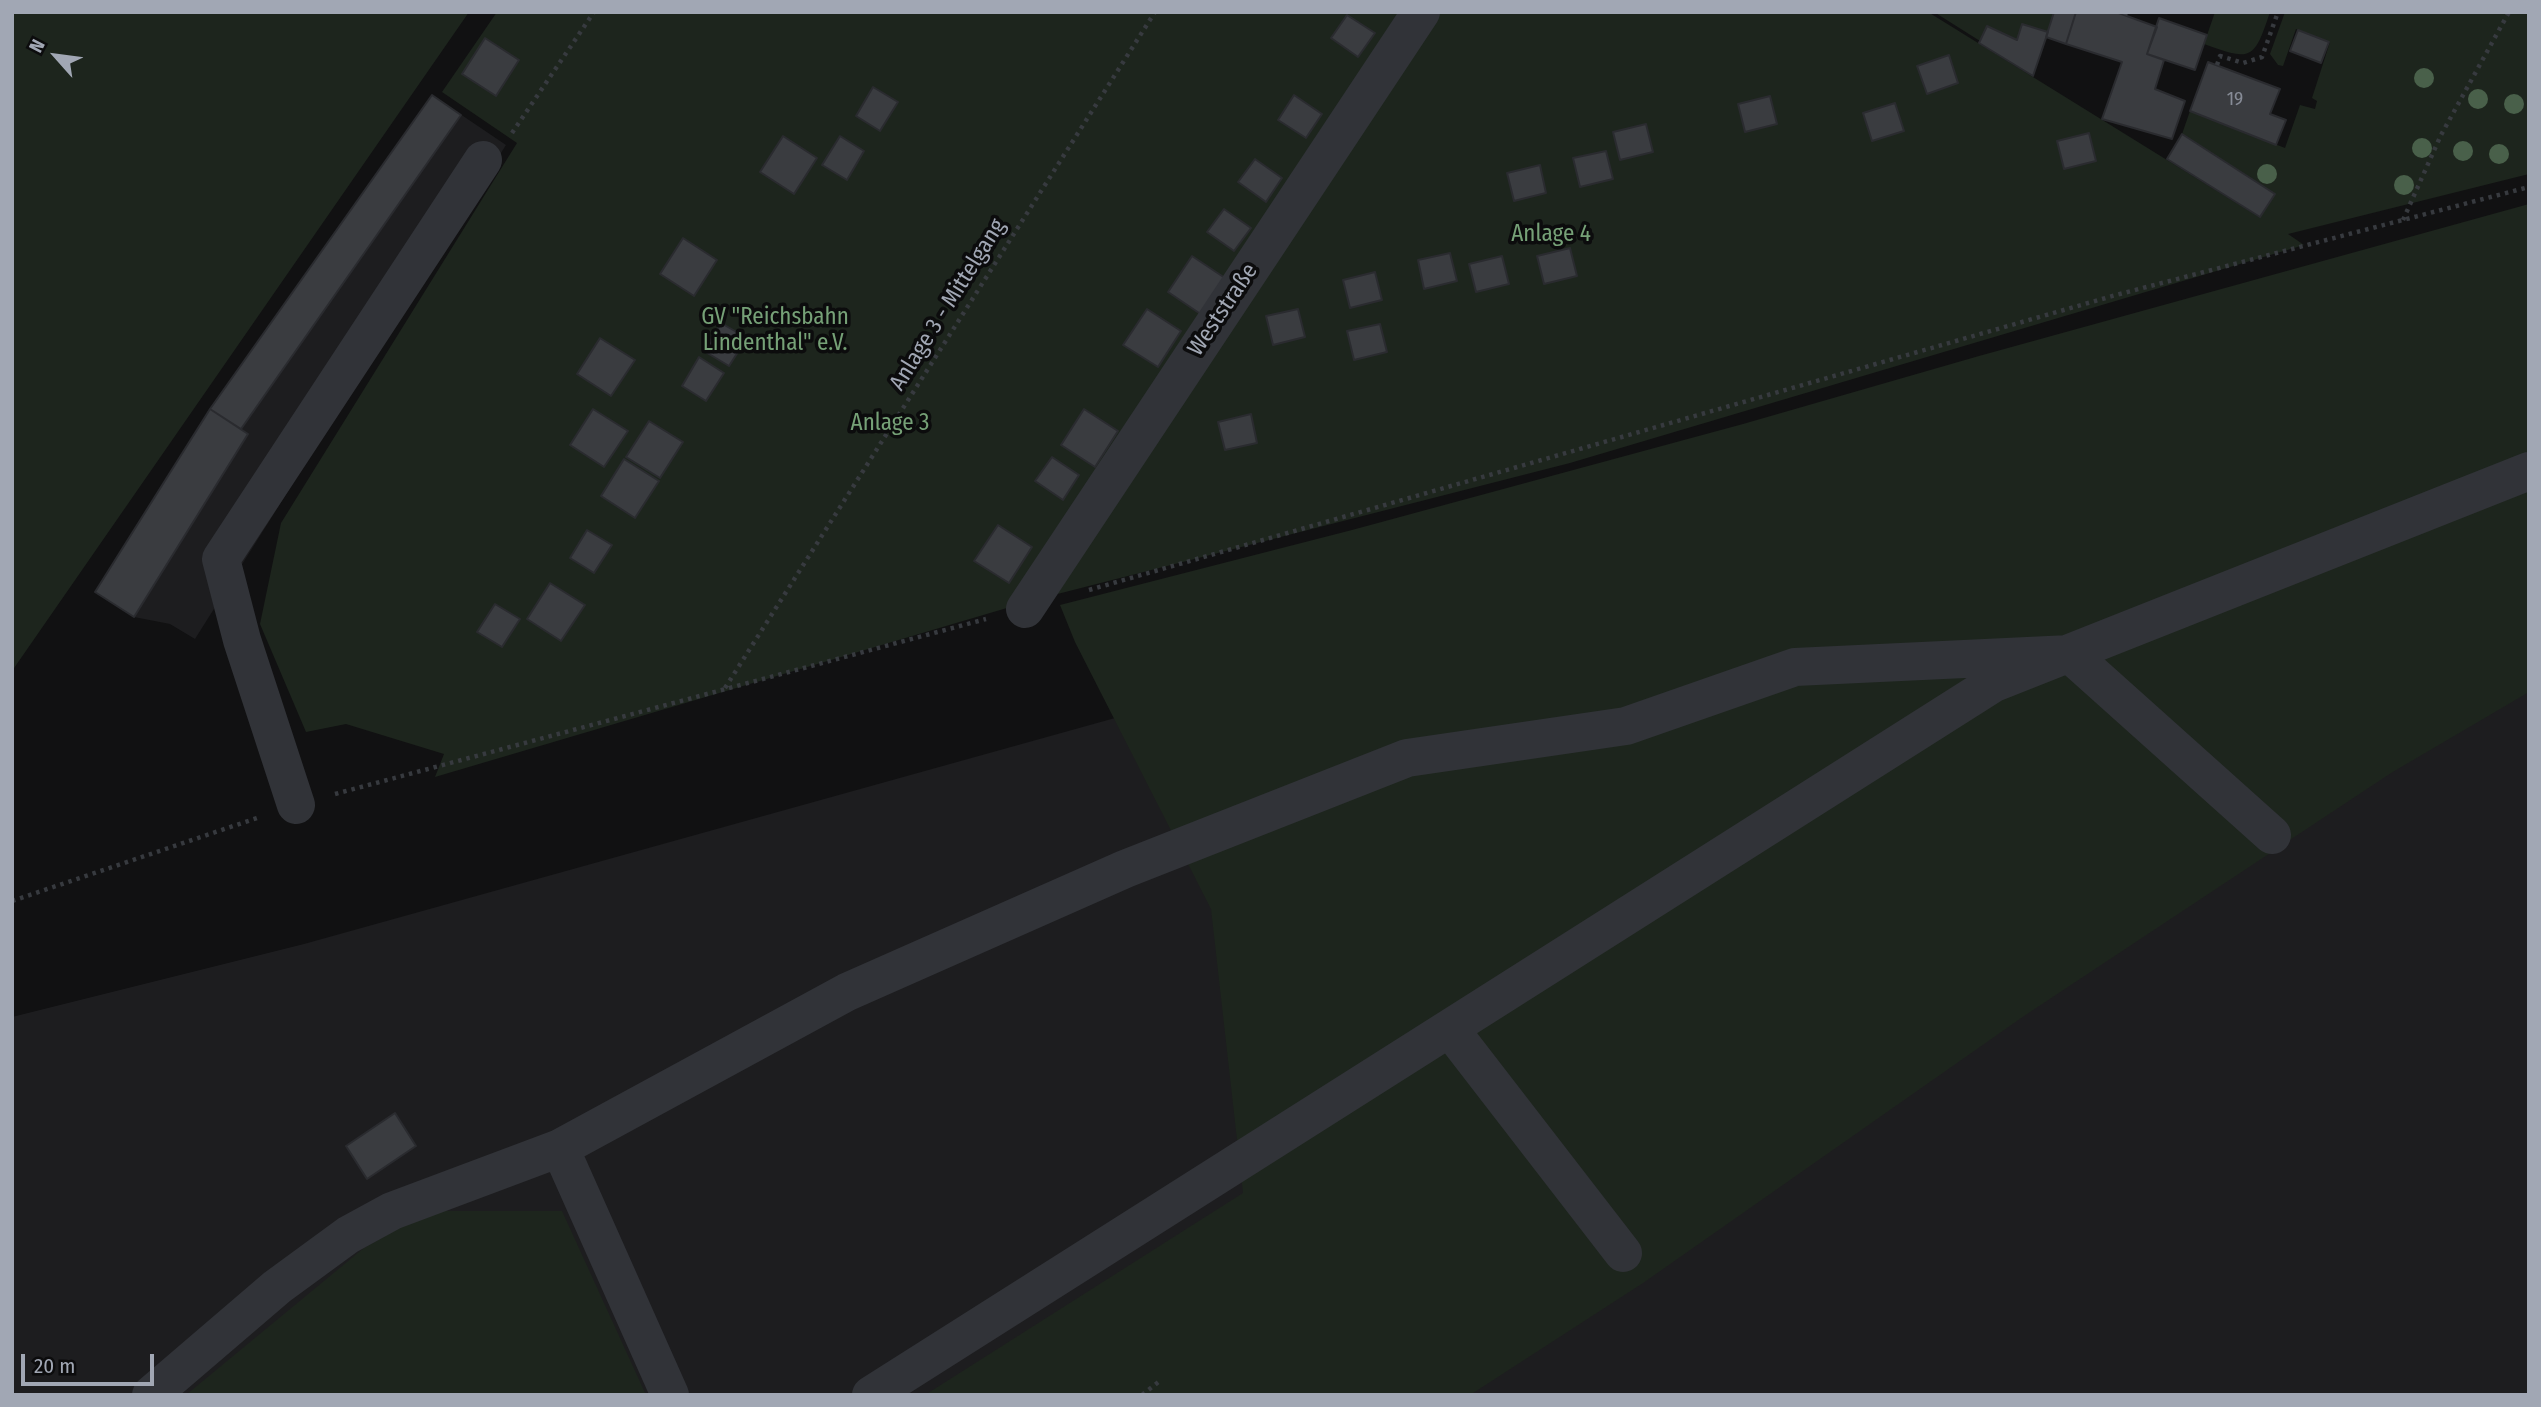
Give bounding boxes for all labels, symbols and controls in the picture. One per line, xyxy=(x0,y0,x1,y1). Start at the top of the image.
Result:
north arrow xyxy=(21,21,91,91)
text: N xyxy=(24,35,50,56)
house number: 19 xyxy=(2227,89,2243,111)
street label: Anlage 3 - Mittelgang xyxy=(884,214,1012,396)
park label: Anlage 4 xyxy=(1511,221,1591,249)
street label: Weststraße xyxy=(1182,259,1264,361)
park label: GV "Reichsbahn Lindenthal" e.V. xyxy=(701,304,849,358)
park label: Anlage 3 xyxy=(851,410,929,438)
scale bar xyxy=(24,1340,158,1384)
text: 20 m xyxy=(34,1353,75,1379)

